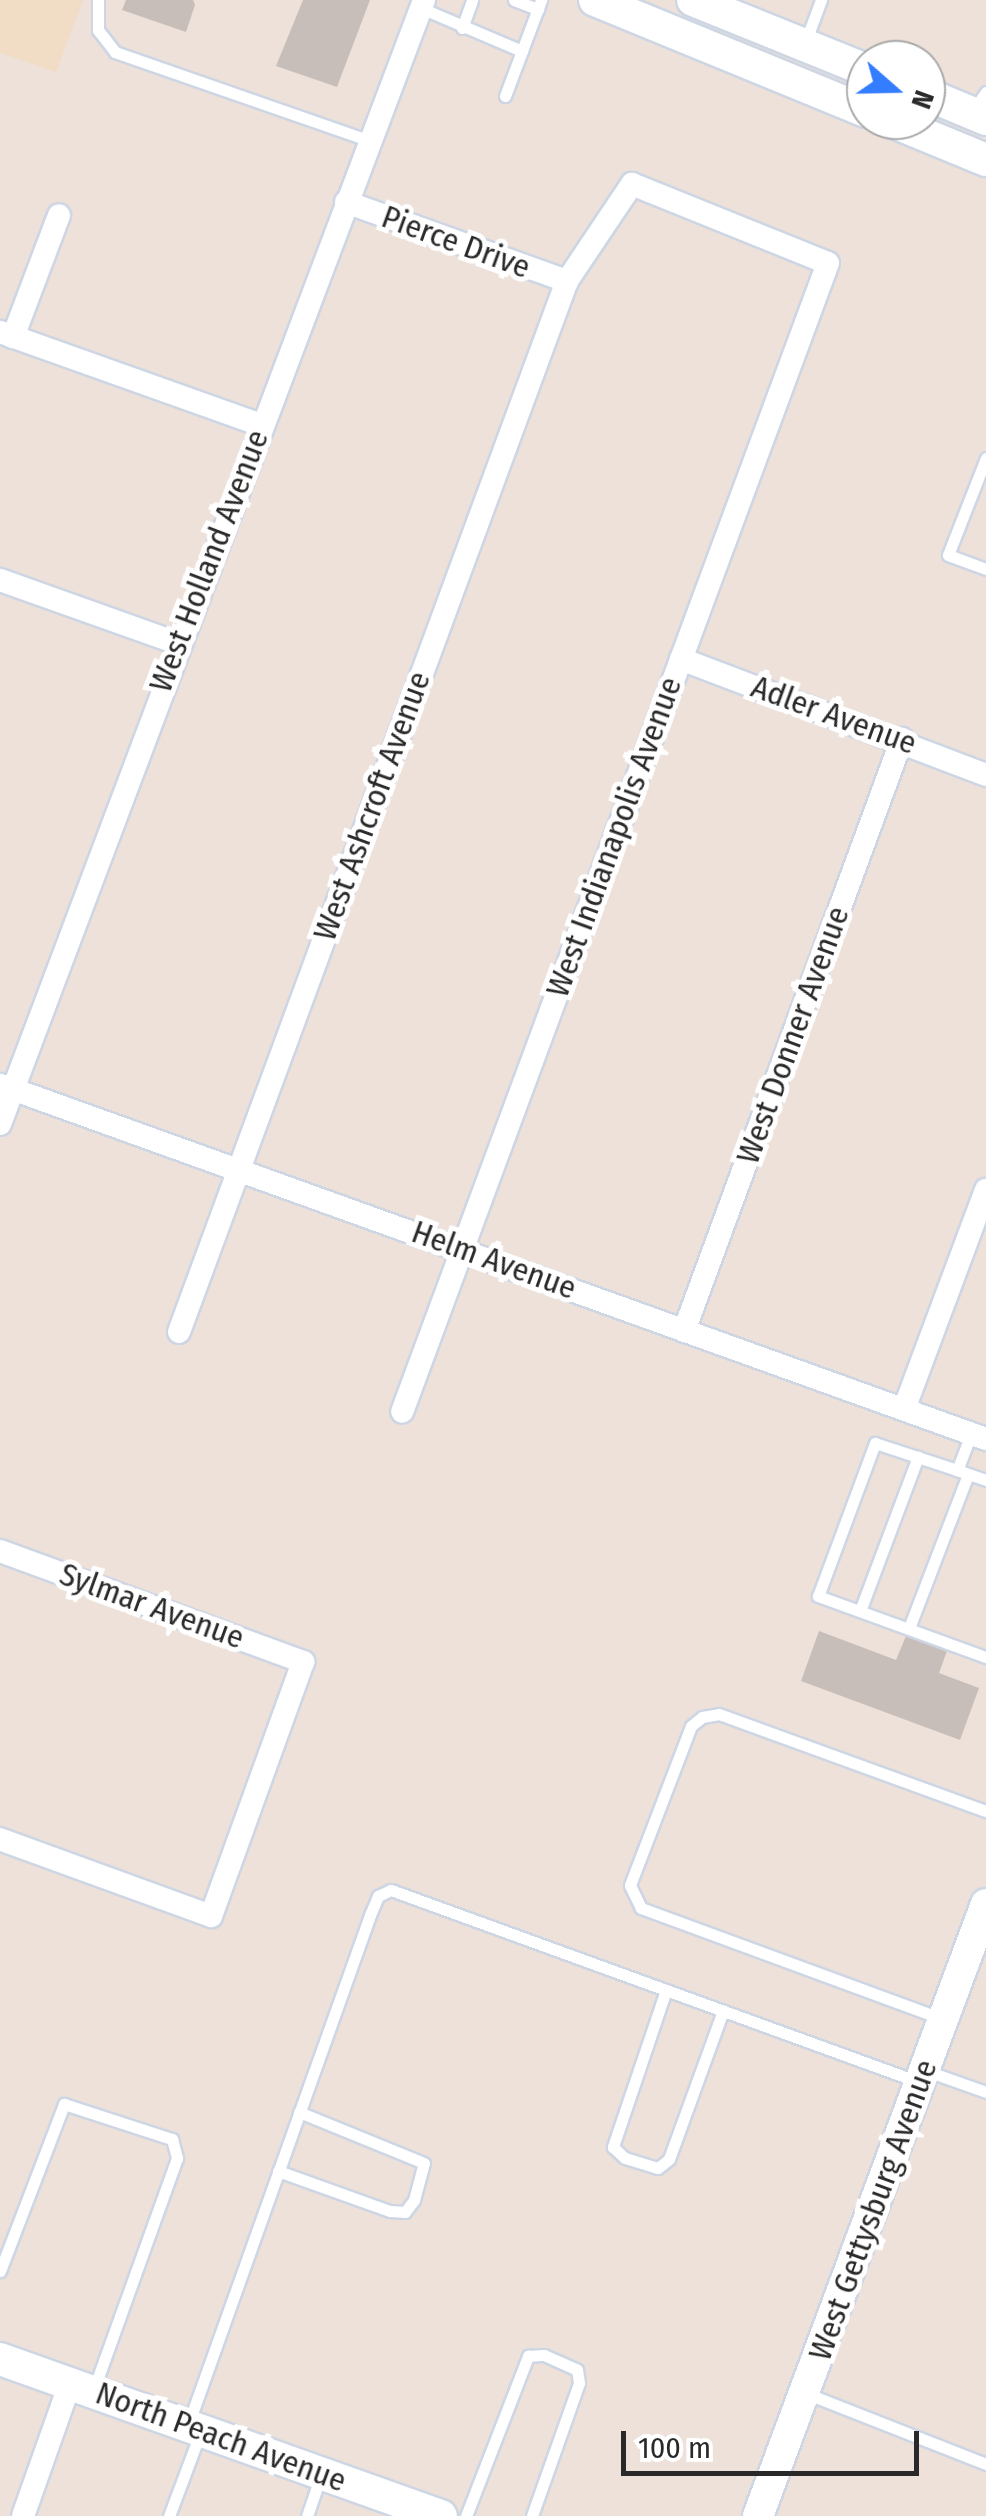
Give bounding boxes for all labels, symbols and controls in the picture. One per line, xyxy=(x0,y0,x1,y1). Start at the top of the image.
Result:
north arrow xyxy=(846,40,946,140)
text: N xyxy=(904,86,941,113)
street label: Pierce Drive xyxy=(377,197,535,287)
street label: West Holland Avenue xyxy=(141,425,277,697)
street label: West Ashcroft Avenue xyxy=(306,666,438,946)
street label: Adler Avenue xyxy=(746,667,922,763)
street label: West Indianapolis Avenue xyxy=(538,672,690,1002)
street label: West Donner Avenue xyxy=(729,901,857,1169)
street label: Helm Avenue xyxy=(407,1213,581,1307)
street label: Sylmar Avenue xyxy=(55,1555,249,1657)
street label: West Gettysburg Avenue xyxy=(801,2054,945,2366)
street label: North Peach Avenue xyxy=(91,2374,351,2500)
scale bar xyxy=(626,2411,924,2473)
text: 100 m xyxy=(638,2430,711,2466)

